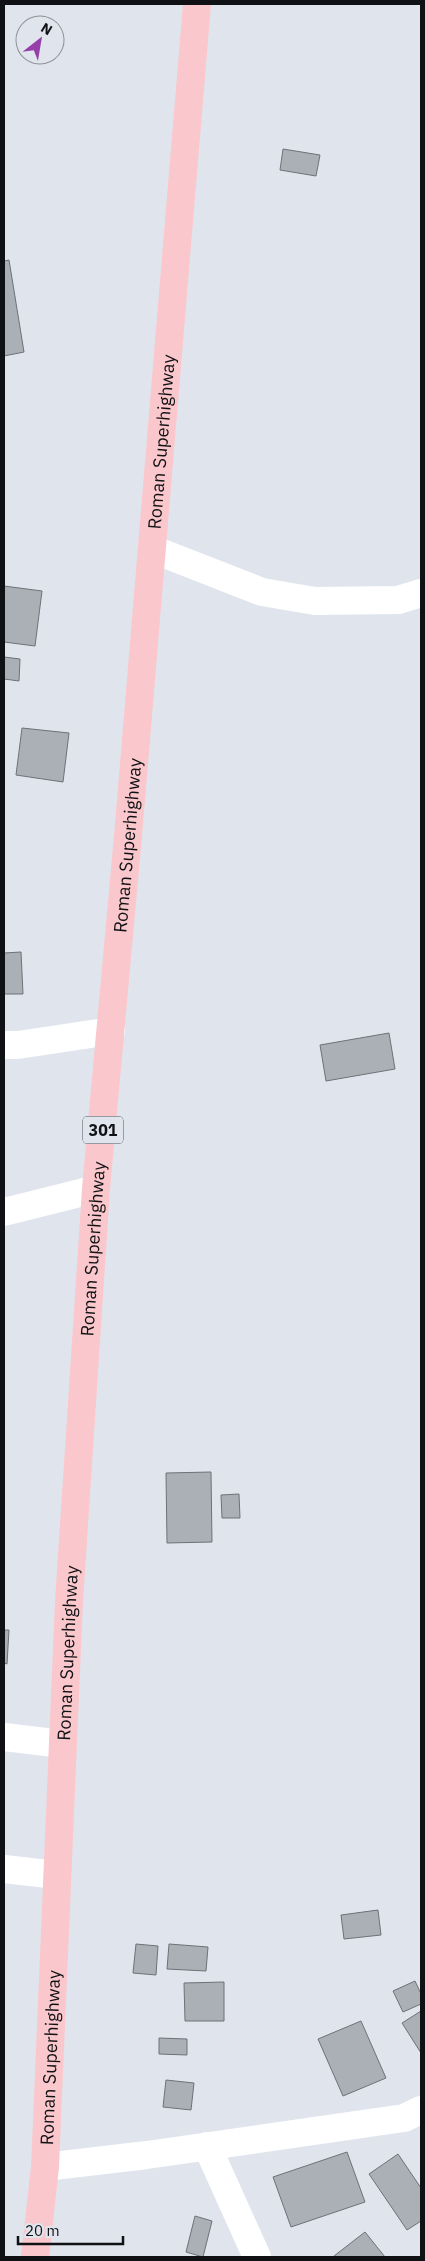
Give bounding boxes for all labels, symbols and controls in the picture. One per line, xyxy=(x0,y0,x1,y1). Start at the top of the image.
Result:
north arrow xyxy=(15,15,65,65)
text: N xyxy=(38,19,56,39)
street label: Roman Superhighway xyxy=(142,353,179,530)
street label: Roman Superhighway xyxy=(108,757,146,934)
road number: 301 xyxy=(83,1116,123,1144)
street label: Roman Superhighway xyxy=(75,1160,110,1337)
street label: Roman Superhighway xyxy=(52,1565,83,1741)
street label: Roman Superhighway xyxy=(34,1970,65,2146)
scale bar xyxy=(18,2214,122,2246)
text: 20 m xyxy=(25,2221,60,2240)

